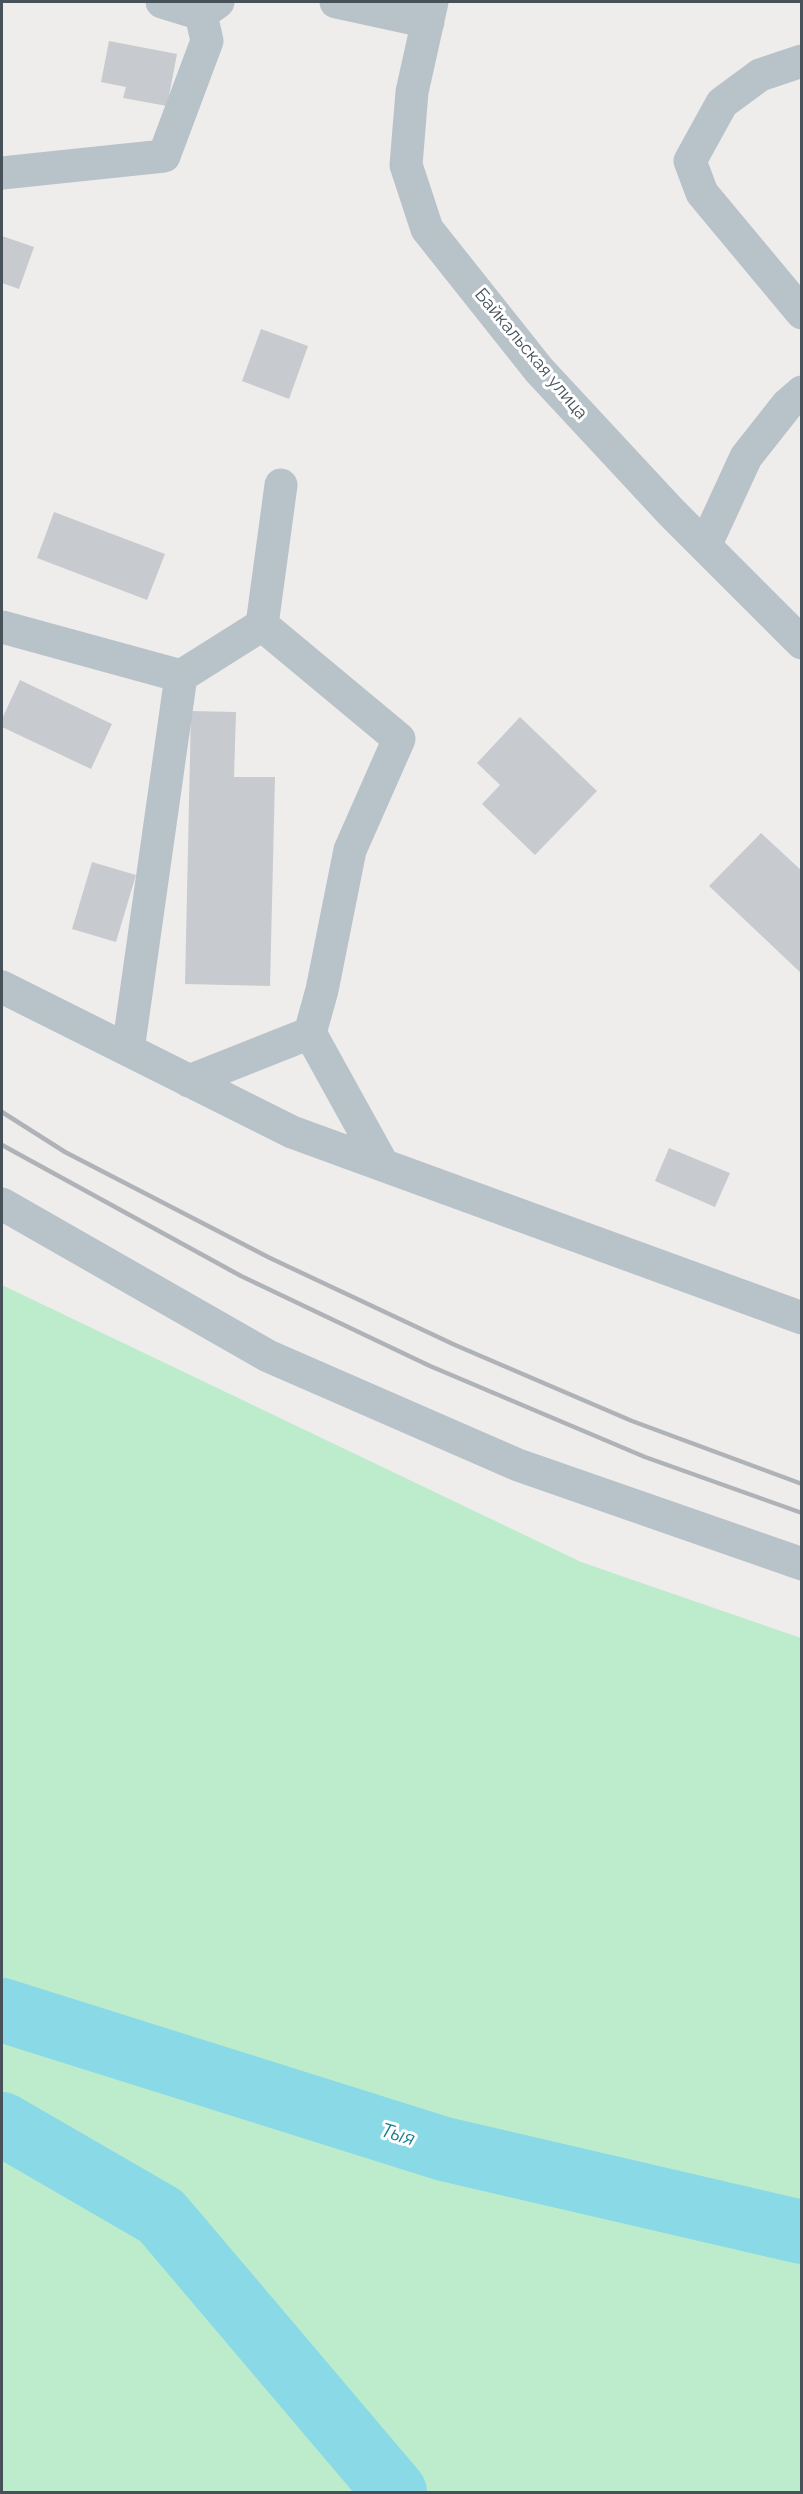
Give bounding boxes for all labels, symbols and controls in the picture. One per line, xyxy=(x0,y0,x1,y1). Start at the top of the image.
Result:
street label: Байкальская улица xyxy=(470,284,592,424)
water label: Тыя xyxy=(378,2119,418,2151)

